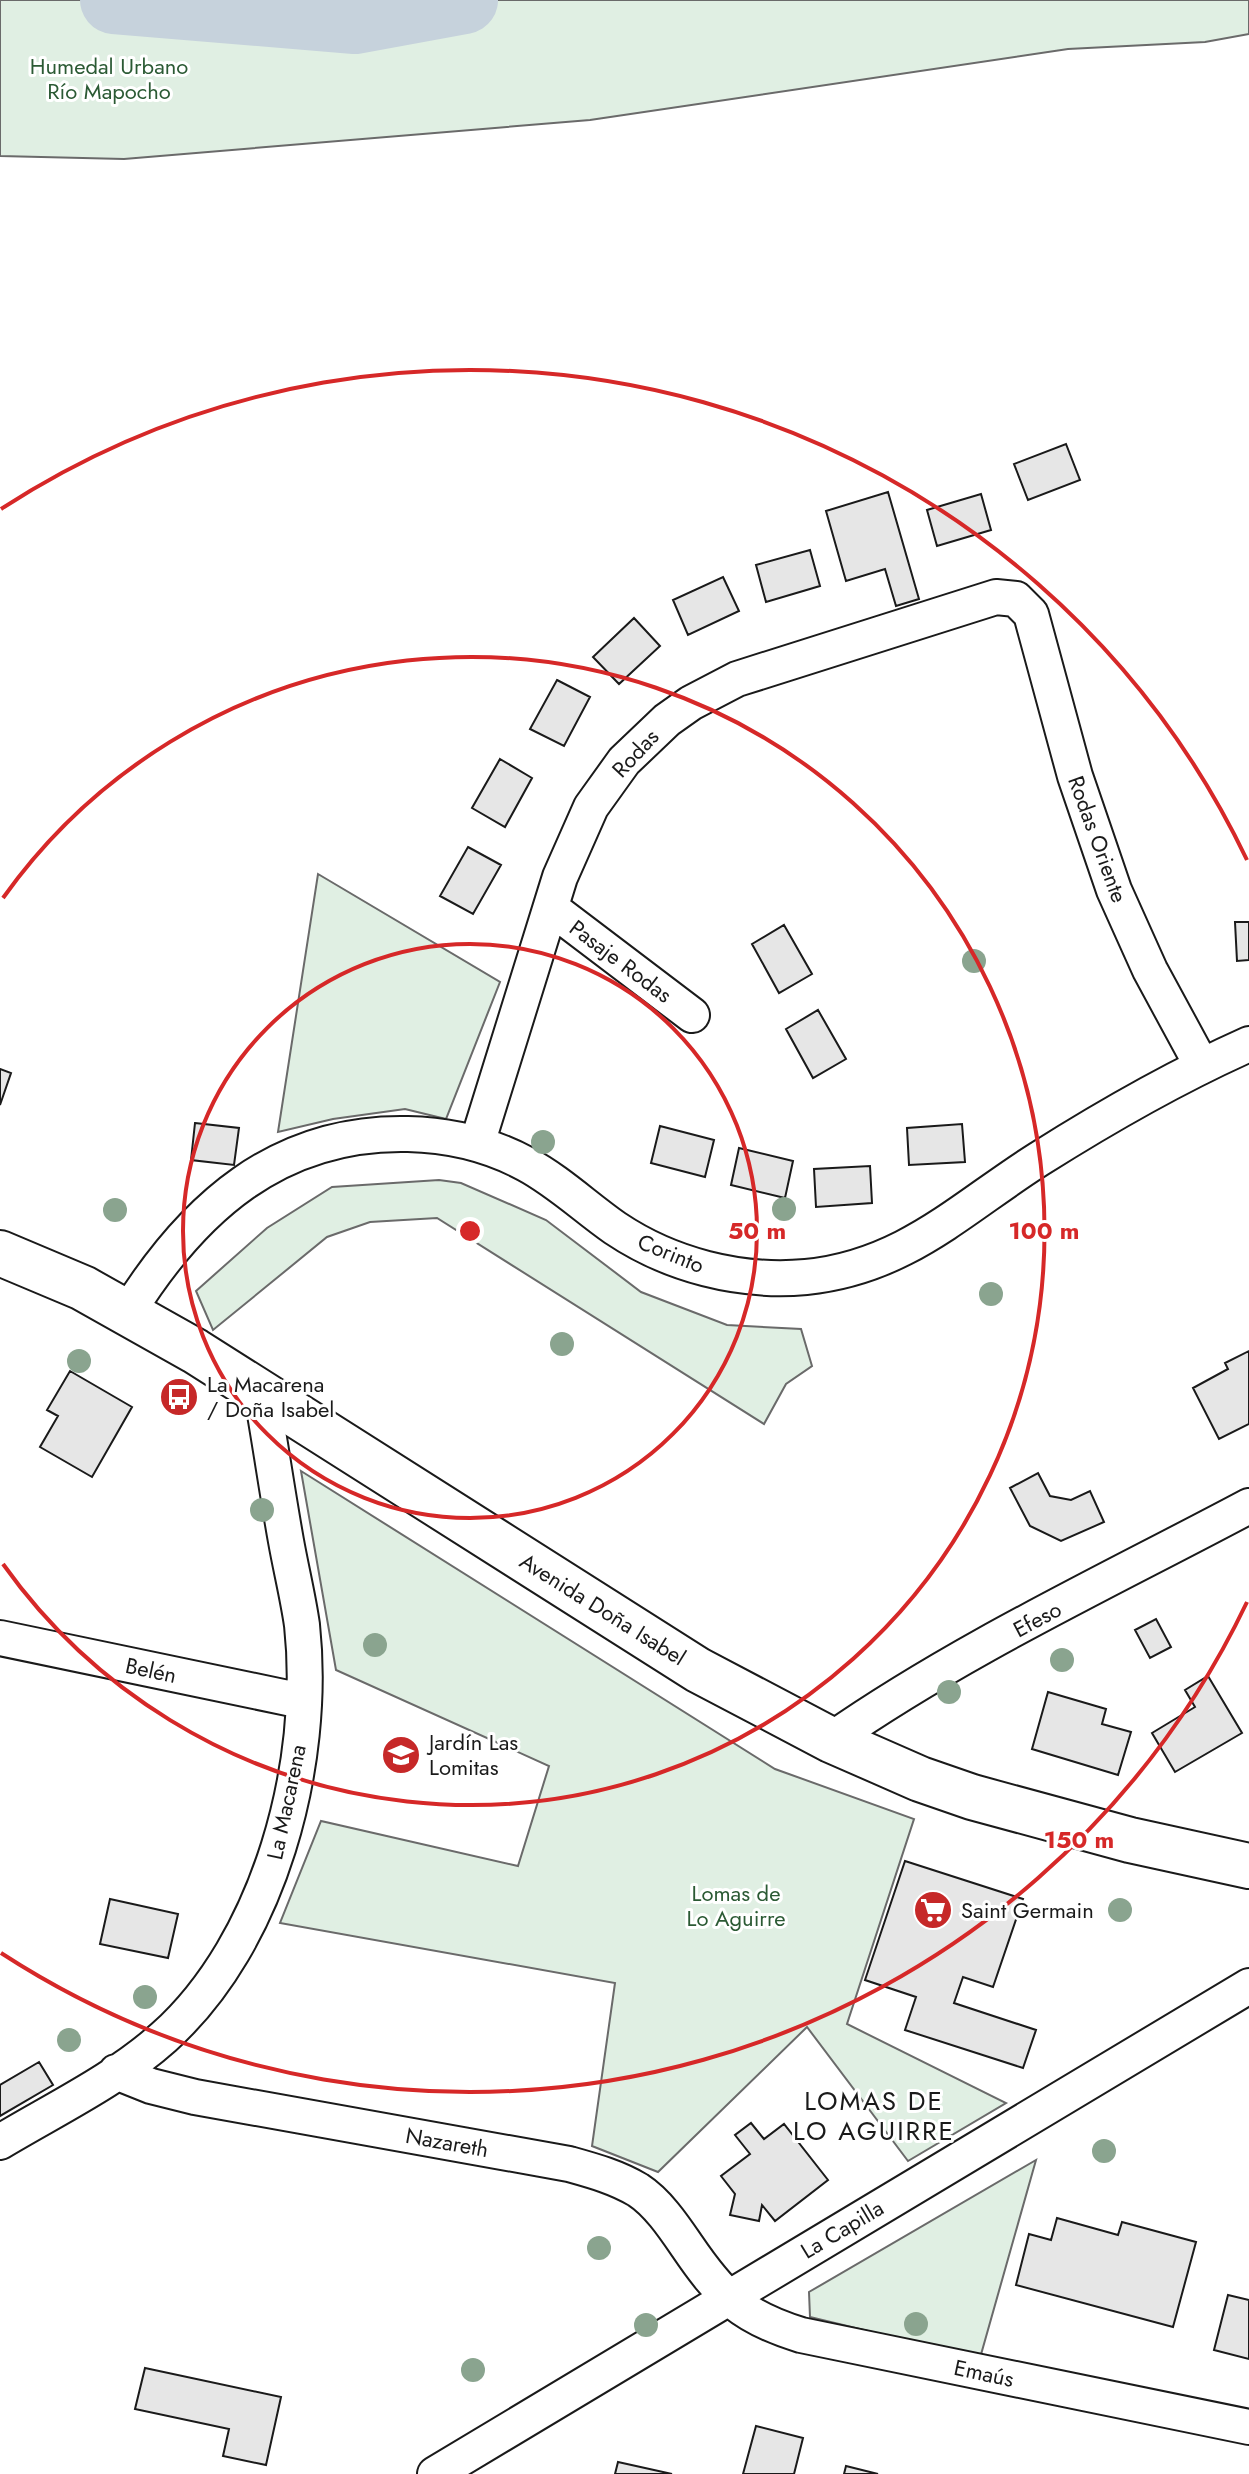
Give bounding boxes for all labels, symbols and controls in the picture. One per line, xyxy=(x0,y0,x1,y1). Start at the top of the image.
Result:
park label: Humedal Urbano Río Mapocho xyxy=(30,50,188,107)
street label: Rodas xyxy=(604,721,666,785)
street label: Rodas Oriente xyxy=(1060,771,1136,907)
street label: Pasaje Rodas xyxy=(563,912,679,1010)
text: 50 m xyxy=(728,1213,786,1248)
text: 100 m xyxy=(1009,1213,1079,1248)
centre of rings xyxy=(456,1217,484,1245)
street label: Corinto xyxy=(633,1225,709,1281)
place label: La Macarena / Doña Isabel xyxy=(207,1368,334,1425)
bus stop icon: La Macarena / Doña Isabel xyxy=(158,1376,200,1418)
street label: Avenida Doña Isabel xyxy=(514,1545,692,1673)
street label: Efeso xyxy=(1007,1593,1067,1645)
street label: Belén xyxy=(122,1649,180,1691)
place label: Jardín Las Lomitas xyxy=(426,1726,518,1783)
school or university icon: Jardín Las Lomitas xyxy=(380,1734,422,1776)
street label: La Macarena xyxy=(258,1741,314,1863)
text: 150 m xyxy=(1044,1822,1114,1857)
park label: Lomas de Lo Aguirre xyxy=(687,1877,785,1934)
supermarket icon: Saint Germain xyxy=(912,1889,954,1931)
place label: Saint Germain xyxy=(961,1894,1094,1926)
district label: LOMAS DE LO AGUIRRE xyxy=(793,2082,955,2150)
street label: Nazareth xyxy=(403,2119,491,2165)
street label: La Capilla xyxy=(794,2192,890,2266)
street label: Emaús xyxy=(951,2351,1017,2395)

